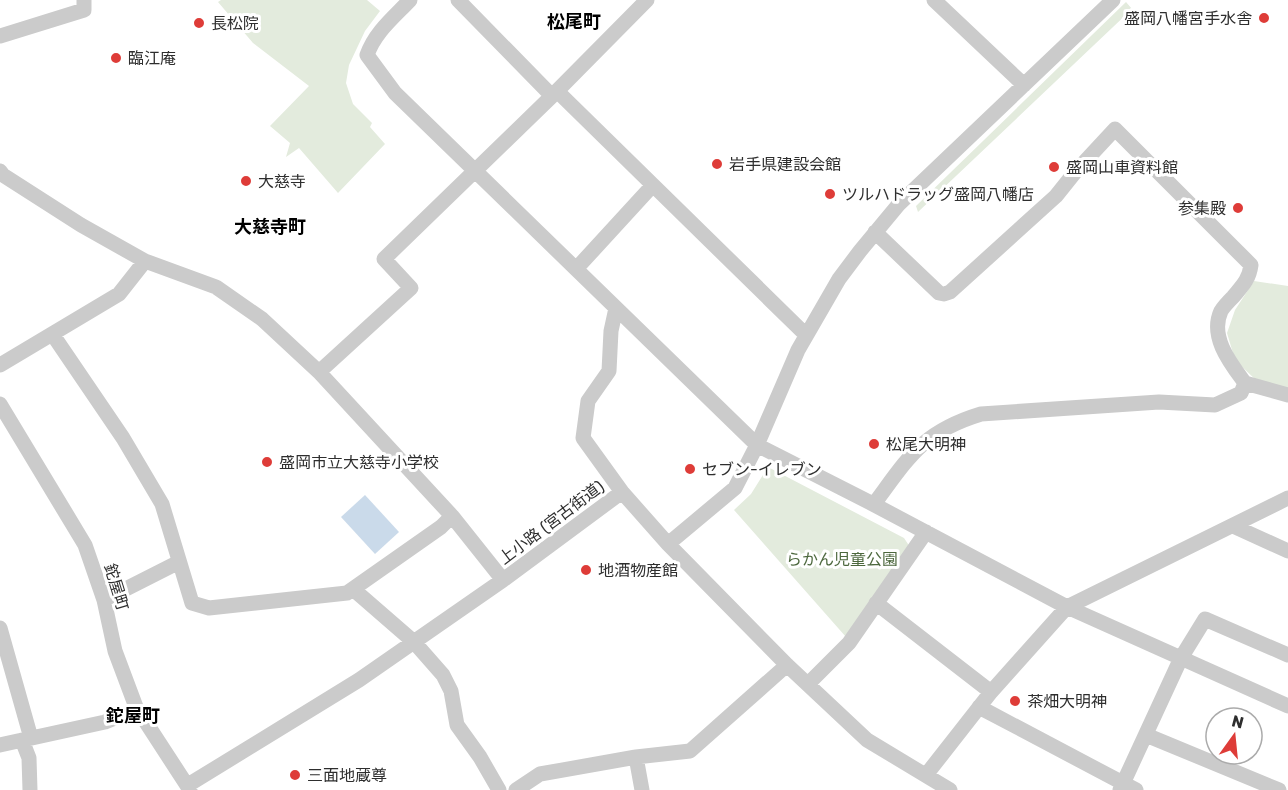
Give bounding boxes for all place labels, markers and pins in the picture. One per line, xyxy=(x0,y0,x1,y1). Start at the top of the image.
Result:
place label: 盛岡八幡宮手水舎 xyxy=(1124,9,1252,28)
marker: 盛岡八幡宮手水舎 xyxy=(1257,11,1271,25)
place label: 長松院 xyxy=(211,14,259,33)
marker: 長松院 xyxy=(192,16,206,30)
place label: 臨江庵 xyxy=(128,49,176,68)
marker: 臨江庵 xyxy=(109,51,123,65)
place label: 岩手県建設会館 xyxy=(729,155,841,174)
marker: 岩手県建設会館 xyxy=(710,157,724,171)
place label: 盛岡山車資料館 xyxy=(1066,158,1178,177)
marker: 盛岡山車資料館 xyxy=(1047,160,1061,174)
place label: 大慈寺 xyxy=(258,172,306,191)
marker: 大慈寺 xyxy=(239,174,253,188)
place label: ツルハドラッグ盛岡八幡店 xyxy=(842,185,1034,204)
marker: ツルハドラッグ盛岡八幡店 xyxy=(823,187,837,201)
place label: 参集殿 xyxy=(1178,199,1226,218)
marker: 参集殿 xyxy=(1231,201,1245,215)
place label: 松尾大明神 xyxy=(886,435,966,454)
marker: 松尾大明神 xyxy=(867,437,881,451)
place label: 盛岡市立大慈寺小学校 xyxy=(279,453,439,472)
marker: 盛岡市立大慈寺小学校 xyxy=(260,455,274,469)
place label: セブン-イレブン xyxy=(702,460,822,479)
marker: セブン-イレブン xyxy=(683,462,697,476)
place label: 地酒物産館 xyxy=(598,561,678,580)
marker: 地酒物産館 xyxy=(579,563,593,577)
place label: 茶畑大明神 xyxy=(1027,692,1107,711)
marker: 茶畑大明神 xyxy=(1008,694,1022,708)
place label: 三面地蔵尊 xyxy=(307,766,387,785)
marker: 三面地蔵尊 xyxy=(288,768,302,782)

